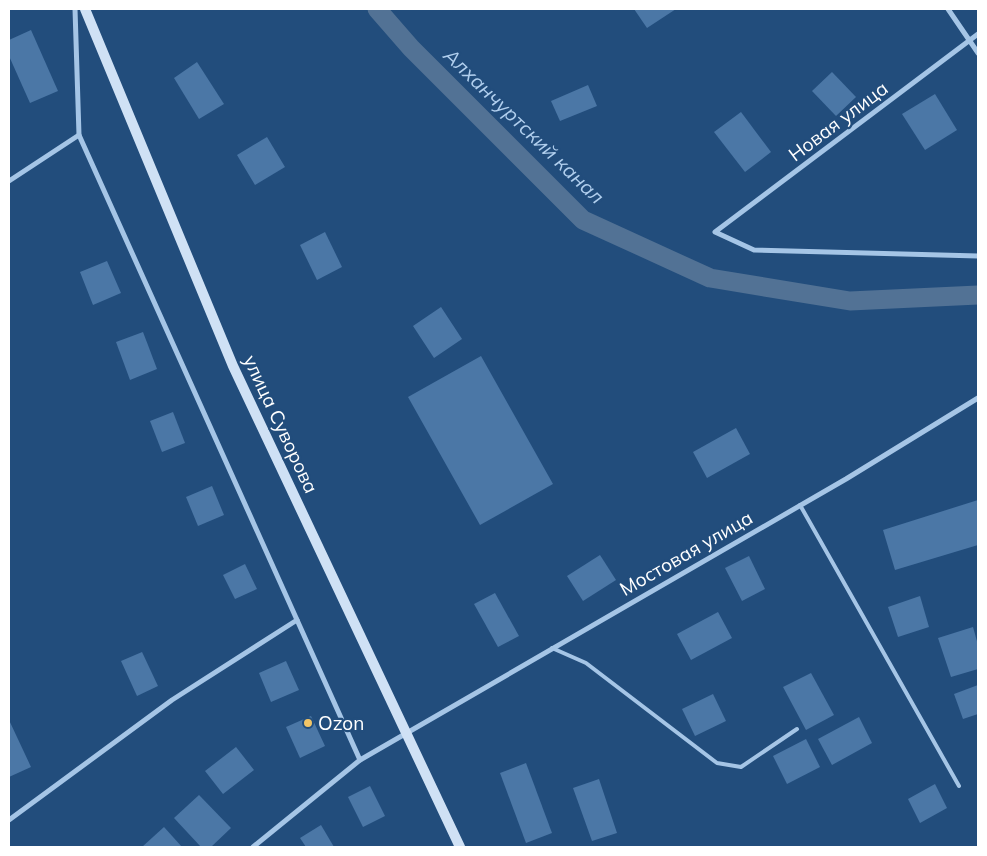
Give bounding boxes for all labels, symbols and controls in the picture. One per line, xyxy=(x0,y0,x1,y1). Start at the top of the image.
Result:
water label: Алханчуртский канал xyxy=(438,42,610,209)
street label: Новая улица xyxy=(783,76,893,166)
street label: улица Суворова xyxy=(238,351,324,497)
street label: Мостовая улица xyxy=(615,505,757,601)
place label: Ozon xyxy=(318,711,364,735)
marker: Ozon xyxy=(302,717,314,729)

